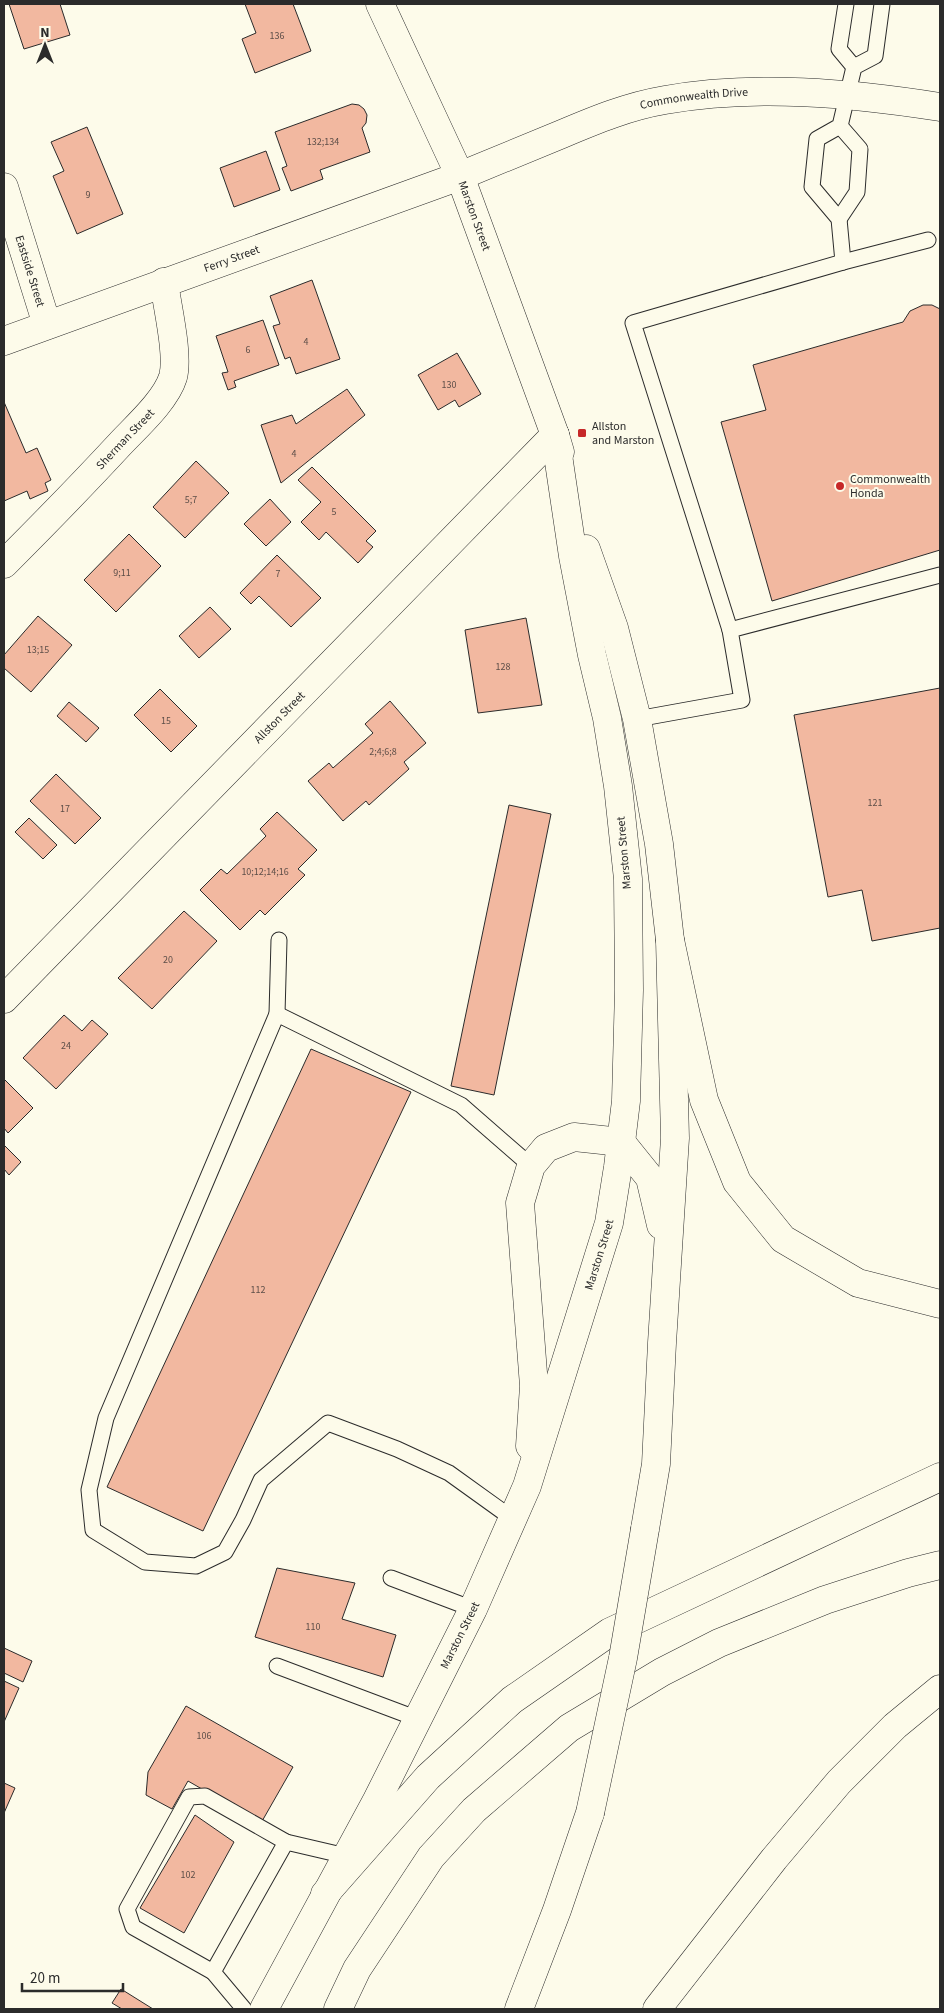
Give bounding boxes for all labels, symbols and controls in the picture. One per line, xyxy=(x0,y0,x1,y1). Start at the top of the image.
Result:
north arrow xyxy=(20,20,70,70)
text: N xyxy=(40,23,50,43)
house number: 136 xyxy=(270,29,284,43)
street label: Commonwealth Drive xyxy=(638,83,748,114)
house number: 132;134 xyxy=(307,135,339,149)
street label: Marston Street xyxy=(454,178,495,253)
house number: 9 xyxy=(86,188,91,202)
street label: Eastside Street xyxy=(11,233,49,309)
street label: Ferry Street xyxy=(201,241,262,277)
house number: 4 xyxy=(304,335,309,349)
house number: 6 xyxy=(246,343,251,357)
house number: 130 xyxy=(442,378,456,392)
street label: Sherman Street xyxy=(92,405,158,473)
place label: Allston and Marston xyxy=(592,418,654,449)
marker: Allston and Marston xyxy=(576,427,588,439)
house number: 4 xyxy=(292,447,297,461)
place label: Commonwealth Honda xyxy=(850,471,930,502)
marker: Commonwealth Honda xyxy=(834,480,846,492)
house number: 5;7 xyxy=(185,493,197,507)
house number: 5 xyxy=(332,505,337,519)
house number: 9;11 xyxy=(113,566,131,580)
house number: 7 xyxy=(276,567,281,581)
house number: 13;15 xyxy=(27,643,49,657)
house number: 128 xyxy=(496,660,510,674)
street label: Allston Street xyxy=(250,687,309,747)
house number: 15 xyxy=(161,714,171,728)
house number: 2;4;6;8 xyxy=(369,745,397,759)
house number: 121 xyxy=(868,796,882,810)
house number: 17 xyxy=(60,802,70,816)
street label: Marston Street xyxy=(612,816,636,890)
house number: 10;12;14;16 xyxy=(241,865,289,879)
house number: 20 xyxy=(163,953,173,967)
house number: 24 xyxy=(61,1039,71,1053)
street label: Marston Street xyxy=(580,1218,618,1292)
house number: 112 xyxy=(251,1283,265,1297)
street label: Marston Street xyxy=(436,1599,484,1672)
house number: 110 xyxy=(306,1620,320,1634)
house number: 106 xyxy=(197,1729,211,1743)
house number: 102 xyxy=(181,1868,195,1882)
scale bar xyxy=(22,1960,124,1992)
text: 20 m xyxy=(30,1968,60,1989)

